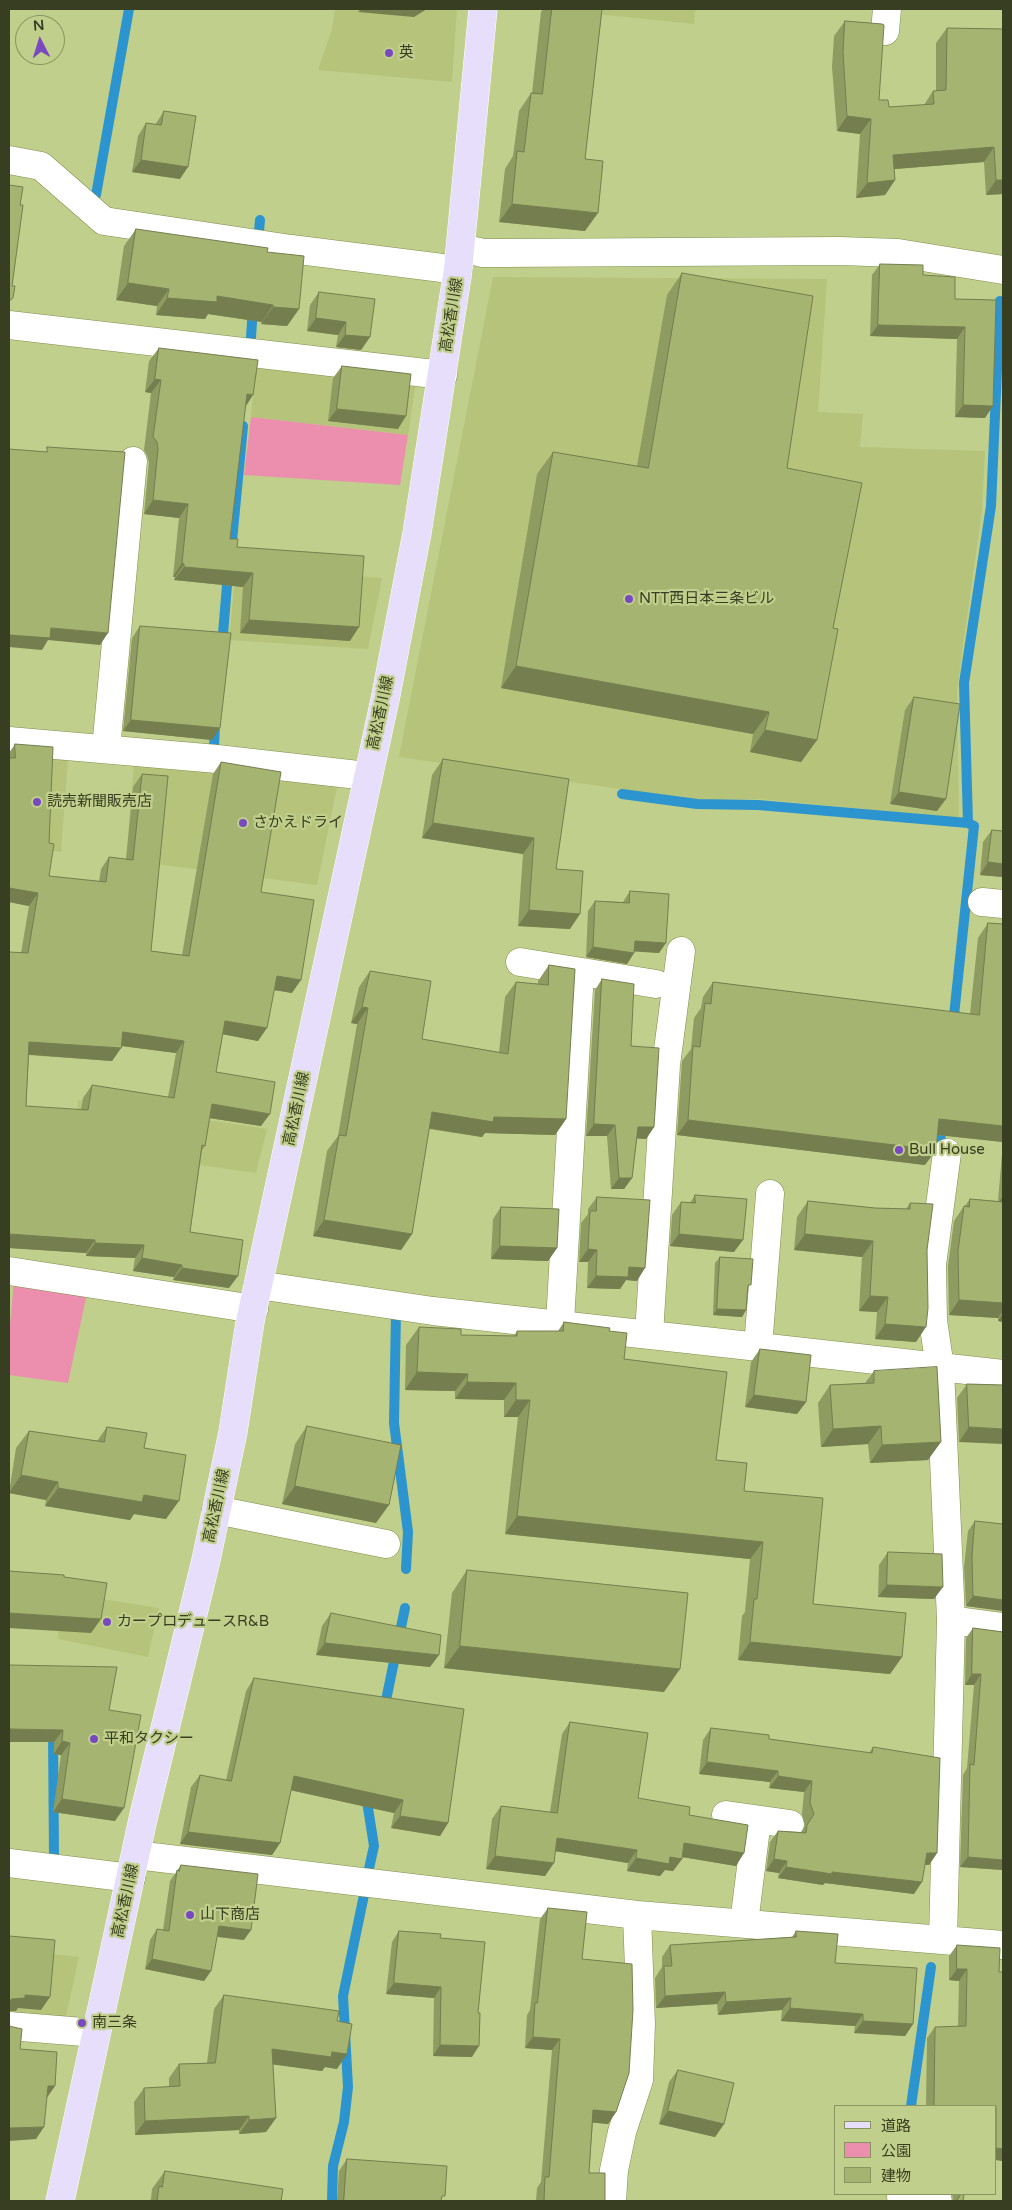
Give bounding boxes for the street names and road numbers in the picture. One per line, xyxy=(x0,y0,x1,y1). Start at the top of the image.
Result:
street label: 高松香川線 xyxy=(437,277,467,353)
street label: 高松香川線 xyxy=(364,674,398,752)
street label: 高松香川線 xyxy=(280,1070,314,1148)
street label: 高松香川線 xyxy=(200,1467,234,1545)
street label: 高松香川線 xyxy=(109,1862,143,1940)

